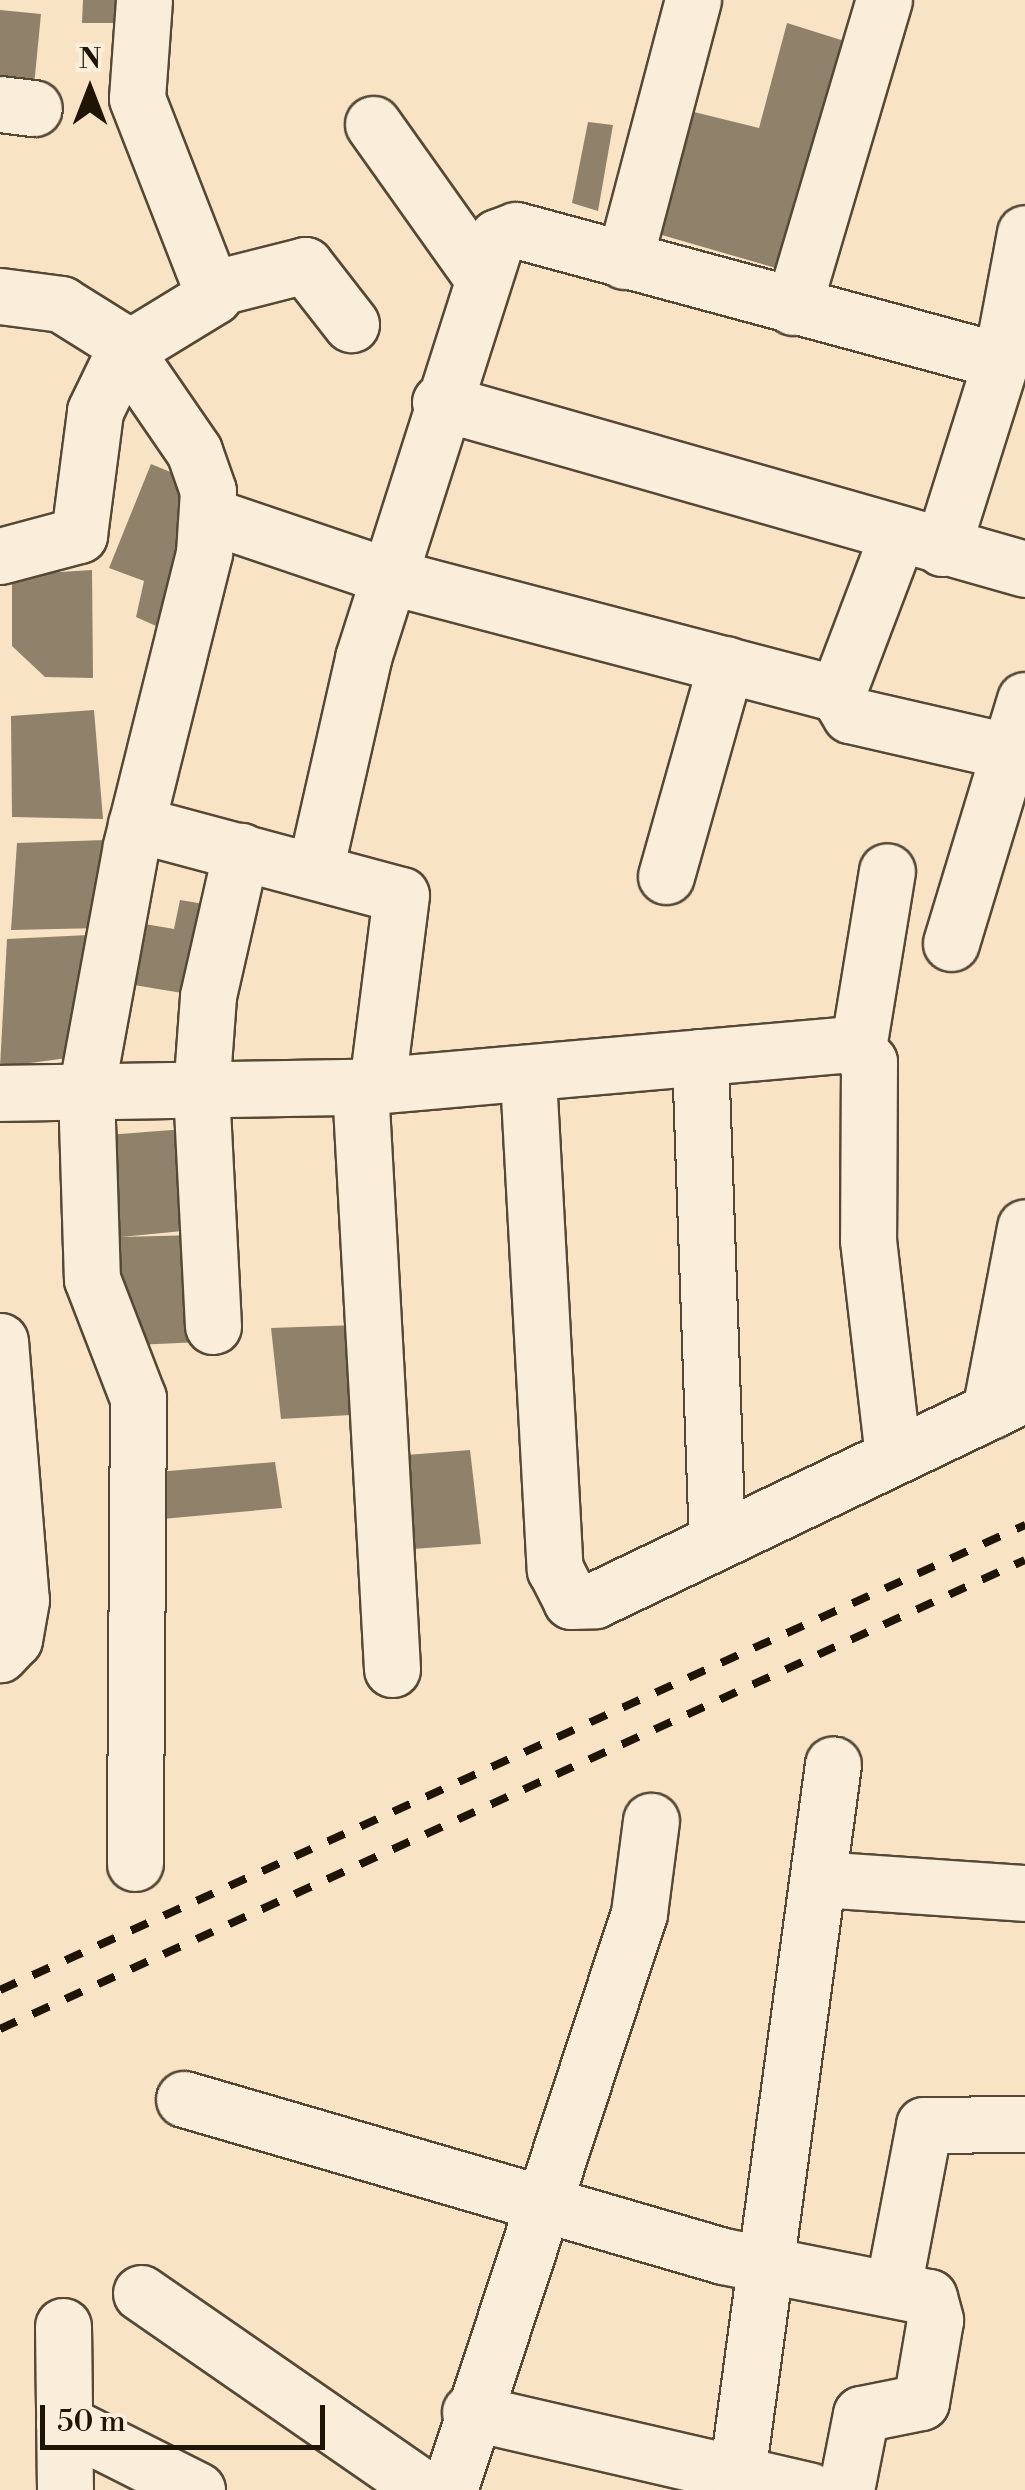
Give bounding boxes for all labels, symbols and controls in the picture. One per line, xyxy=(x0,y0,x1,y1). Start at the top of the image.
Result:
north arrow xyxy=(40,40,140,140)
text: N xyxy=(79,42,101,77)
scale bar xyxy=(45,2385,330,2447)
text: 50 m xyxy=(57,2403,126,2441)

